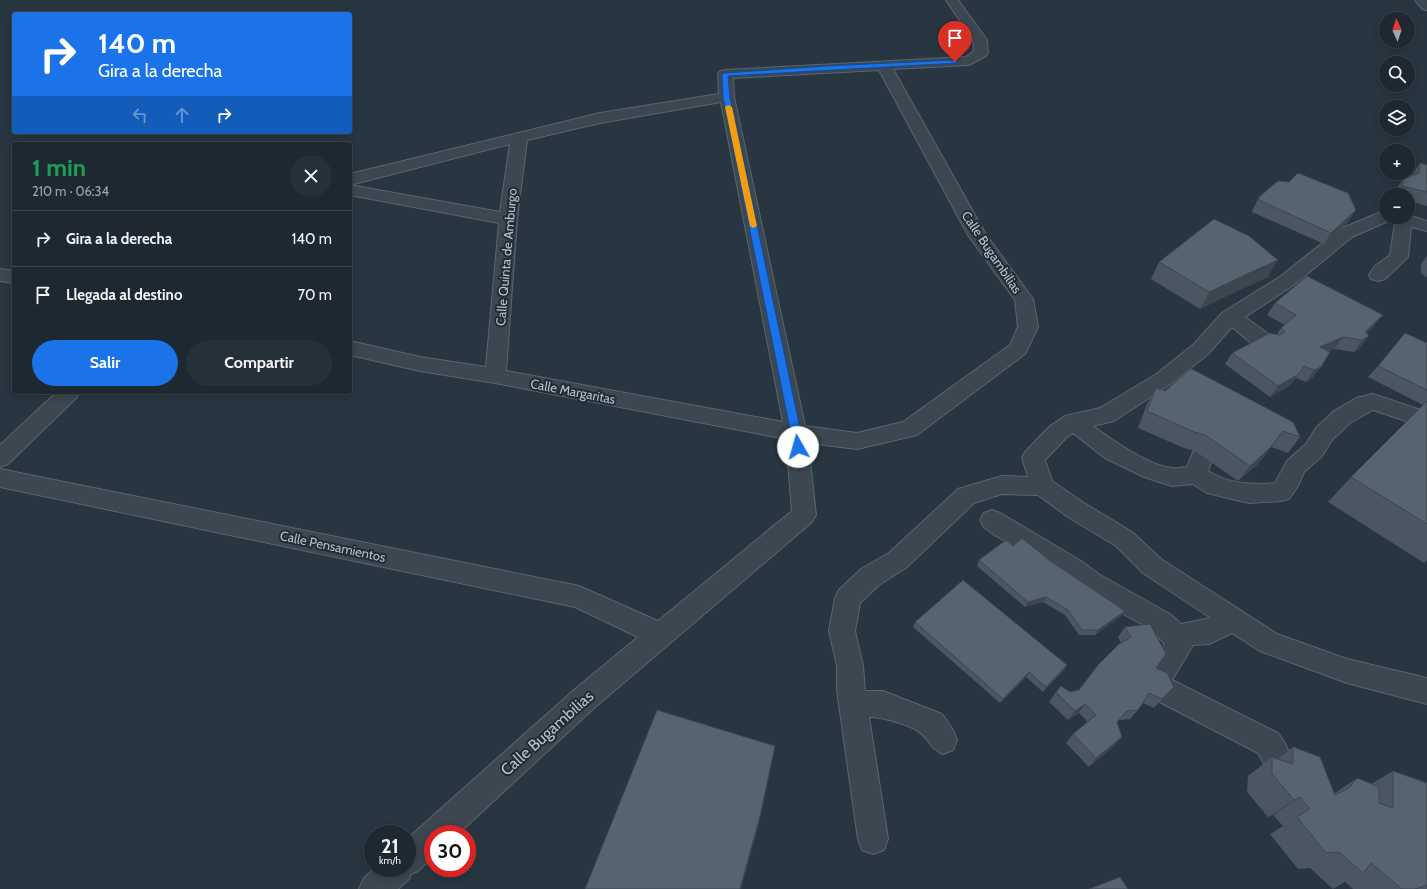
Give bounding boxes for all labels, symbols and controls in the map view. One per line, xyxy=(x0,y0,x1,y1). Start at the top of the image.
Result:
north arrow xyxy=(1379,12,1415,48)
map controls xyxy=(1379,12,1415,224)
pin xyxy=(938,21,972,62)
text: 140 m xyxy=(98,26,176,60)
icon: arrive xyxy=(944,27,966,49)
icon: right xyxy=(32,28,84,80)
button: search xyxy=(1379,56,1415,92)
text: Gira a la derecha xyxy=(98,60,222,82)
button: layers xyxy=(1379,100,1415,136)
icon: left xyxy=(129,104,151,126)
icon: ahead xyxy=(171,104,193,126)
icon: right xyxy=(213,104,235,126)
button: + xyxy=(1379,144,1415,180)
text: 1 min xyxy=(32,153,86,182)
button: close xyxy=(290,155,332,197)
text: 210 m · 06:34 xyxy=(32,183,109,199)
street label: Calle Quinta de Amburgo xyxy=(492,188,520,326)
button: − xyxy=(1379,188,1415,224)
street label: Calle Bugambilias xyxy=(959,208,1026,297)
icon: right xyxy=(32,228,54,250)
text: Gira a la derecha xyxy=(66,230,172,248)
text: 140 m xyxy=(291,230,332,248)
icon: arrive xyxy=(32,284,54,306)
text: Llegada al destino xyxy=(66,286,182,304)
text: 70 m xyxy=(298,286,332,304)
button: Salir xyxy=(32,340,178,386)
button: Compartir xyxy=(186,340,332,386)
street label: Calle Margaritas xyxy=(529,375,617,407)
position arrow xyxy=(777,426,819,468)
street label: Calle Pensamientos xyxy=(279,527,388,565)
street label: Calle Bugambilias xyxy=(497,686,598,780)
speed limit sign: 30 xyxy=(424,825,476,877)
text: 21 xyxy=(381,834,399,858)
text: km/h xyxy=(379,854,401,867)

